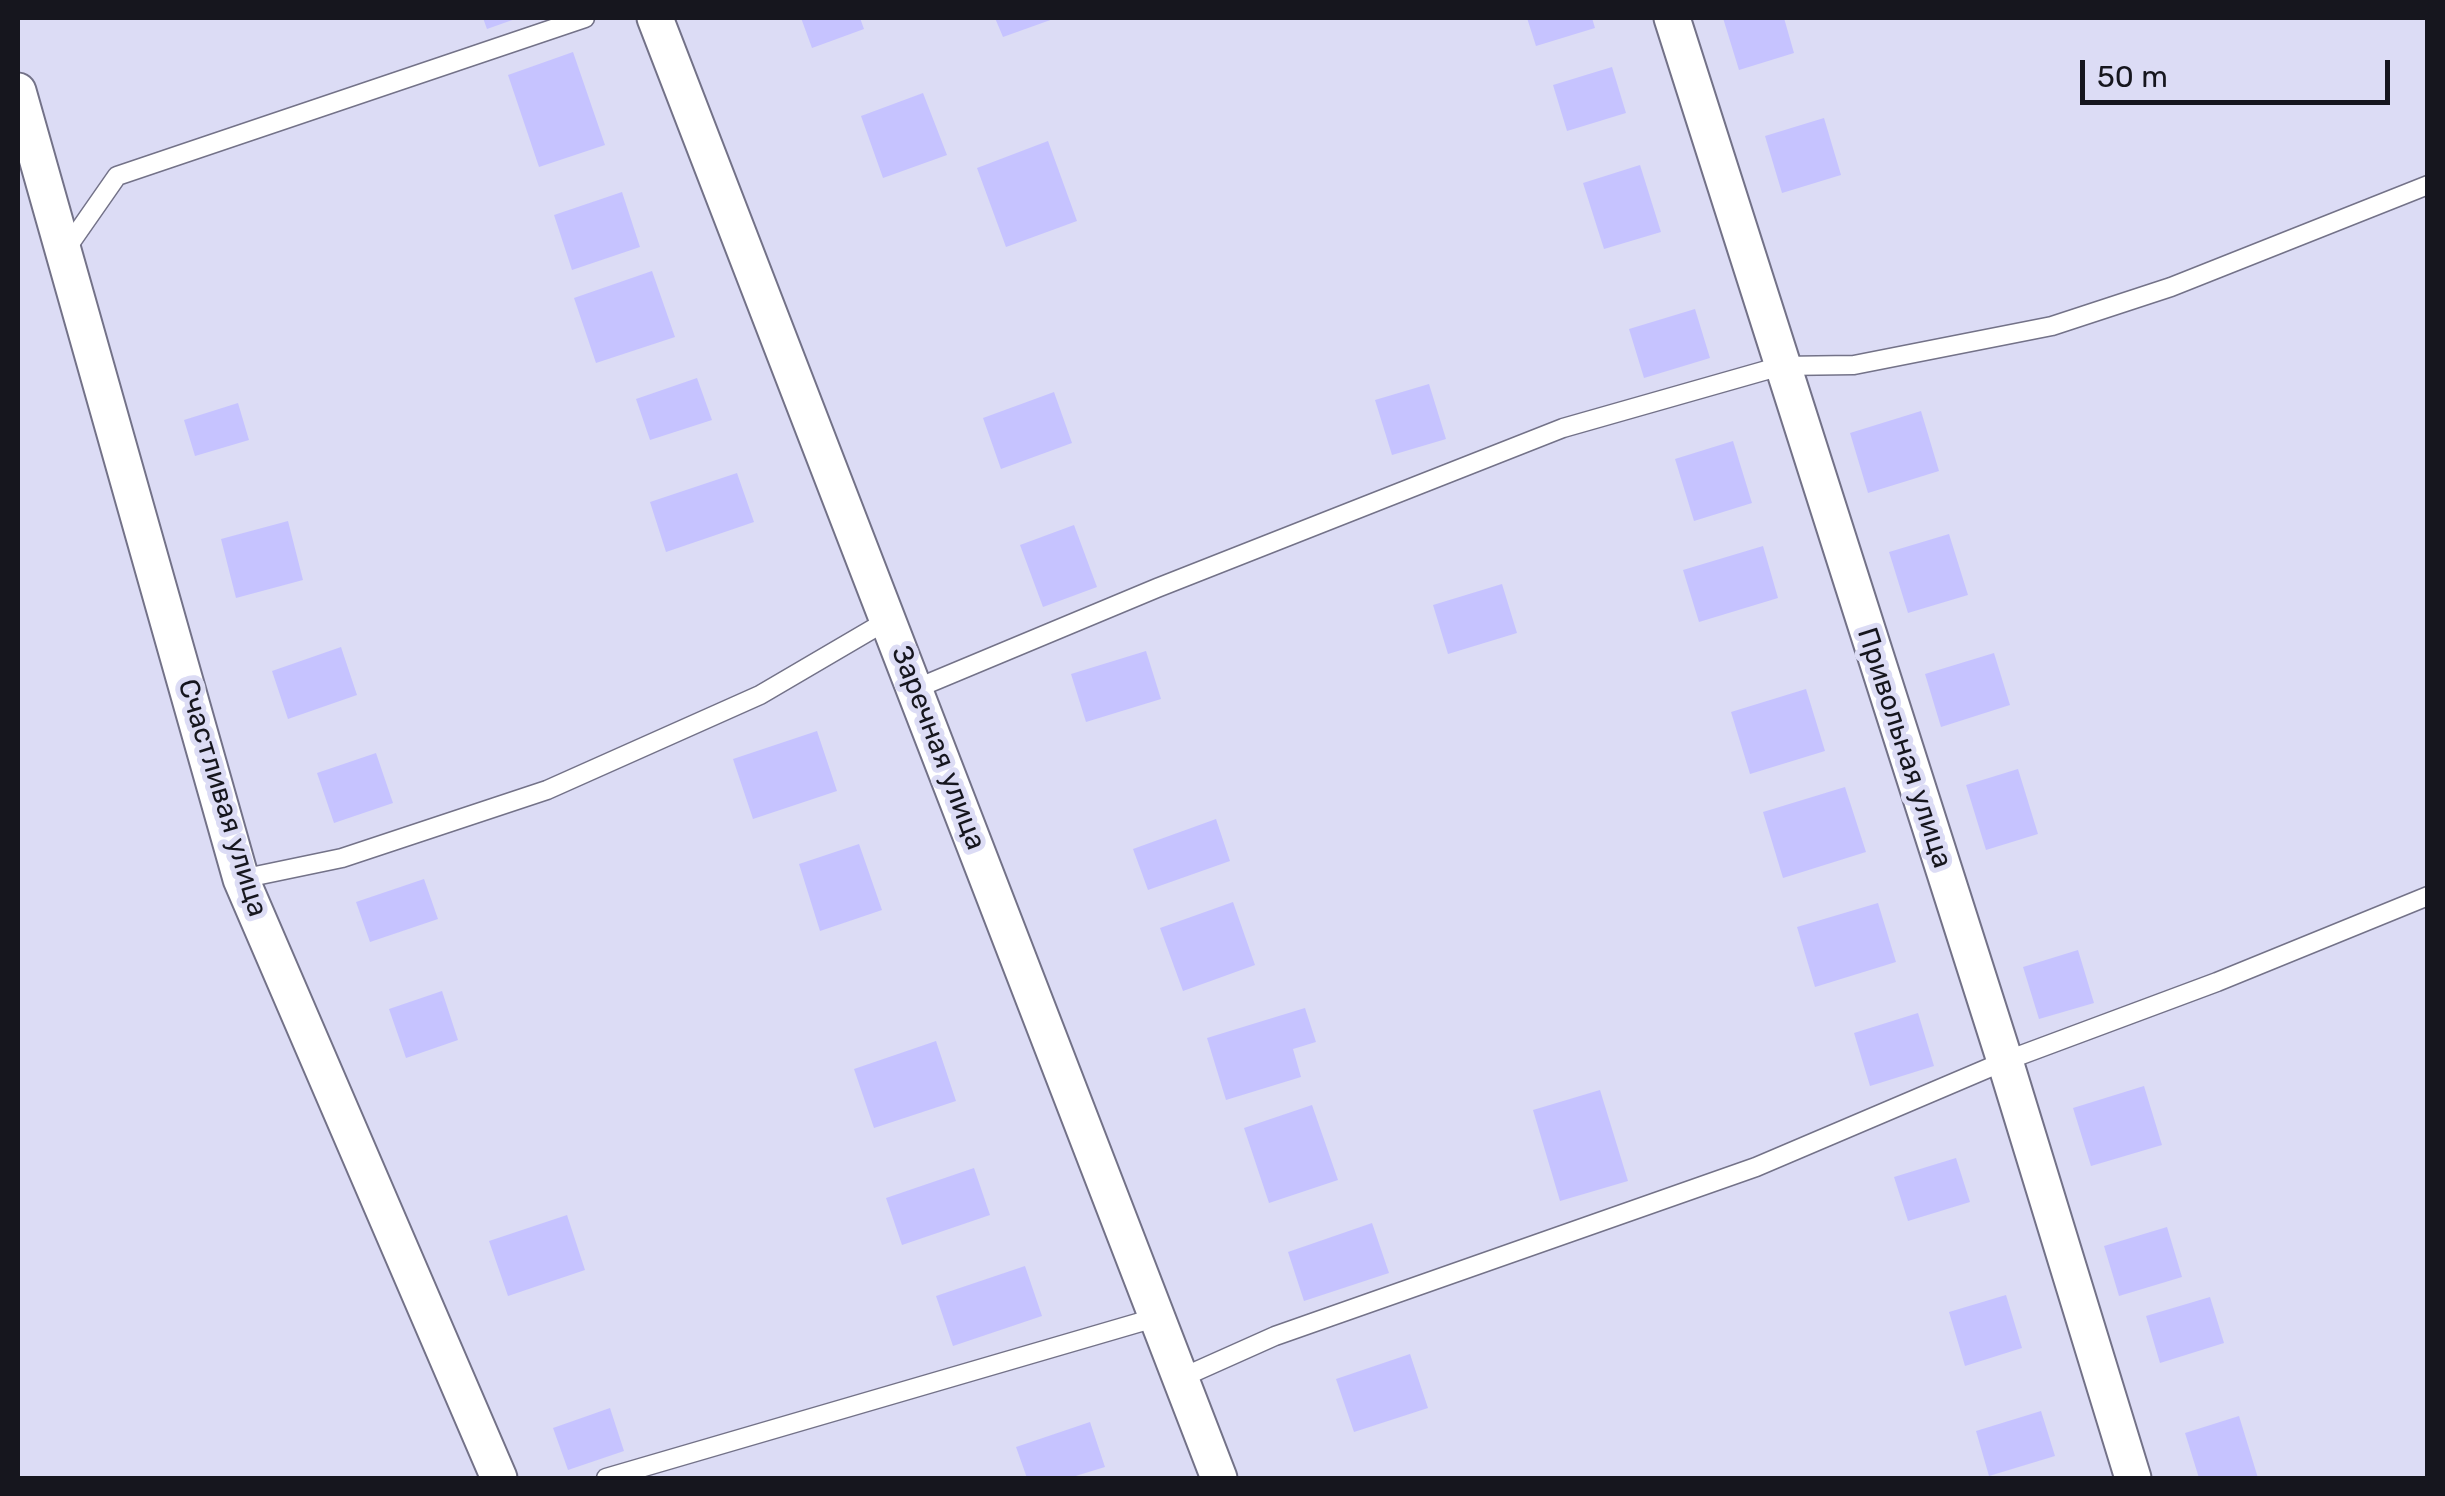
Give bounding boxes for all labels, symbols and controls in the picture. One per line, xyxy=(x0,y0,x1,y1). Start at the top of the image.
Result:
scale bar xyxy=(2085,40,2395,102)
text: 50 m xyxy=(2097,59,2168,95)
street label: Привольная улица xyxy=(1849,624,1959,872)
street label: Заречная улица xyxy=(884,641,992,855)
street label: Счастливая улица xyxy=(170,675,274,921)

